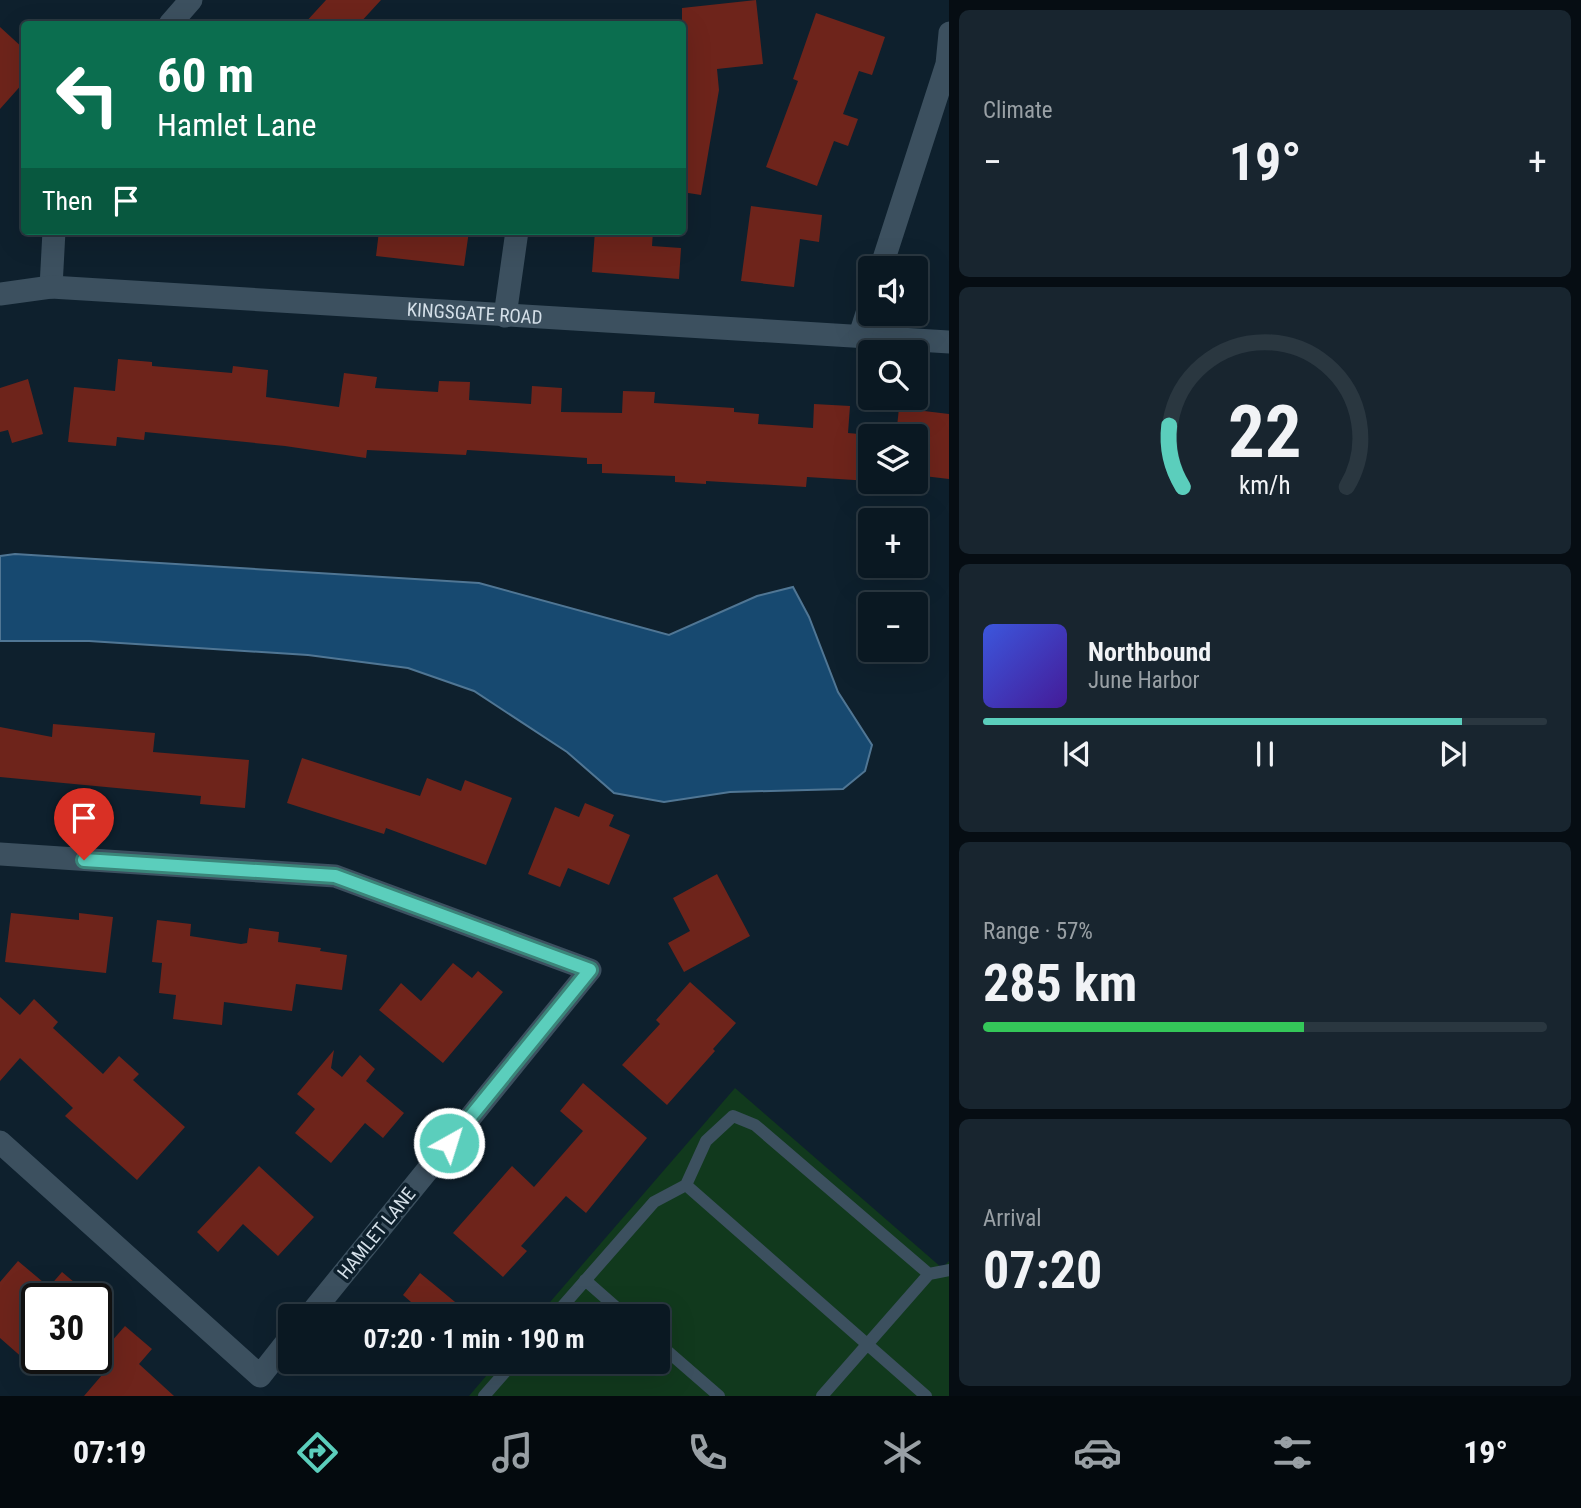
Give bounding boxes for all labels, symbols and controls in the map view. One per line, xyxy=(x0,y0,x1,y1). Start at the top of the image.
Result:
text: 60 m xyxy=(157,47,254,104)
icon: left xyxy=(42,49,133,140)
text: Climate xyxy=(983,97,1053,124)
text: Hamlet Lane xyxy=(157,106,316,144)
text: 19° xyxy=(1229,132,1301,193)
text: − xyxy=(983,140,1002,184)
text: + xyxy=(1528,140,1547,184)
icon: arrive xyxy=(107,182,145,220)
text: Then xyxy=(42,186,93,216)
map controls xyxy=(858,256,928,662)
button: sound xyxy=(858,256,928,326)
street label: KINGSGATE ROAD xyxy=(406,298,543,329)
button: search xyxy=(858,340,928,410)
text: 22 xyxy=(1228,389,1302,475)
button: layers xyxy=(858,424,928,494)
text: km/h xyxy=(1239,471,1291,500)
button: + xyxy=(858,508,928,578)
button: − xyxy=(858,592,928,662)
text: Northbound xyxy=(1088,637,1211,667)
text: June Harbor xyxy=(1088,667,1200,694)
icon: previous xyxy=(1058,735,1096,773)
icon: pause xyxy=(1246,735,1284,773)
icon: next xyxy=(1434,735,1472,773)
pin xyxy=(54,788,114,860)
icon: arrive xyxy=(65,799,103,837)
text: Range · 57% xyxy=(983,918,1093,945)
text: 285 km xyxy=(983,953,1137,1014)
position arrow xyxy=(412,1106,486,1180)
street label: HAMLET LANE xyxy=(332,1183,420,1284)
text: Arrival xyxy=(983,1205,1042,1232)
text: 07:20 xyxy=(983,1240,1102,1301)
speed limit sign: 30 xyxy=(21,1283,112,1374)
text: 07:20 · 1 min · 190 m xyxy=(364,1324,584,1354)
icon: directions xyxy=(293,1428,342,1477)
icon: music xyxy=(488,1428,537,1477)
icon: phone xyxy=(683,1428,732,1477)
icon: climate xyxy=(878,1428,927,1477)
icon: car xyxy=(1073,1428,1122,1477)
icon: filters xyxy=(1268,1428,1317,1477)
text: 07:19 xyxy=(73,1433,146,1471)
text: 19° xyxy=(1463,1433,1508,1471)

